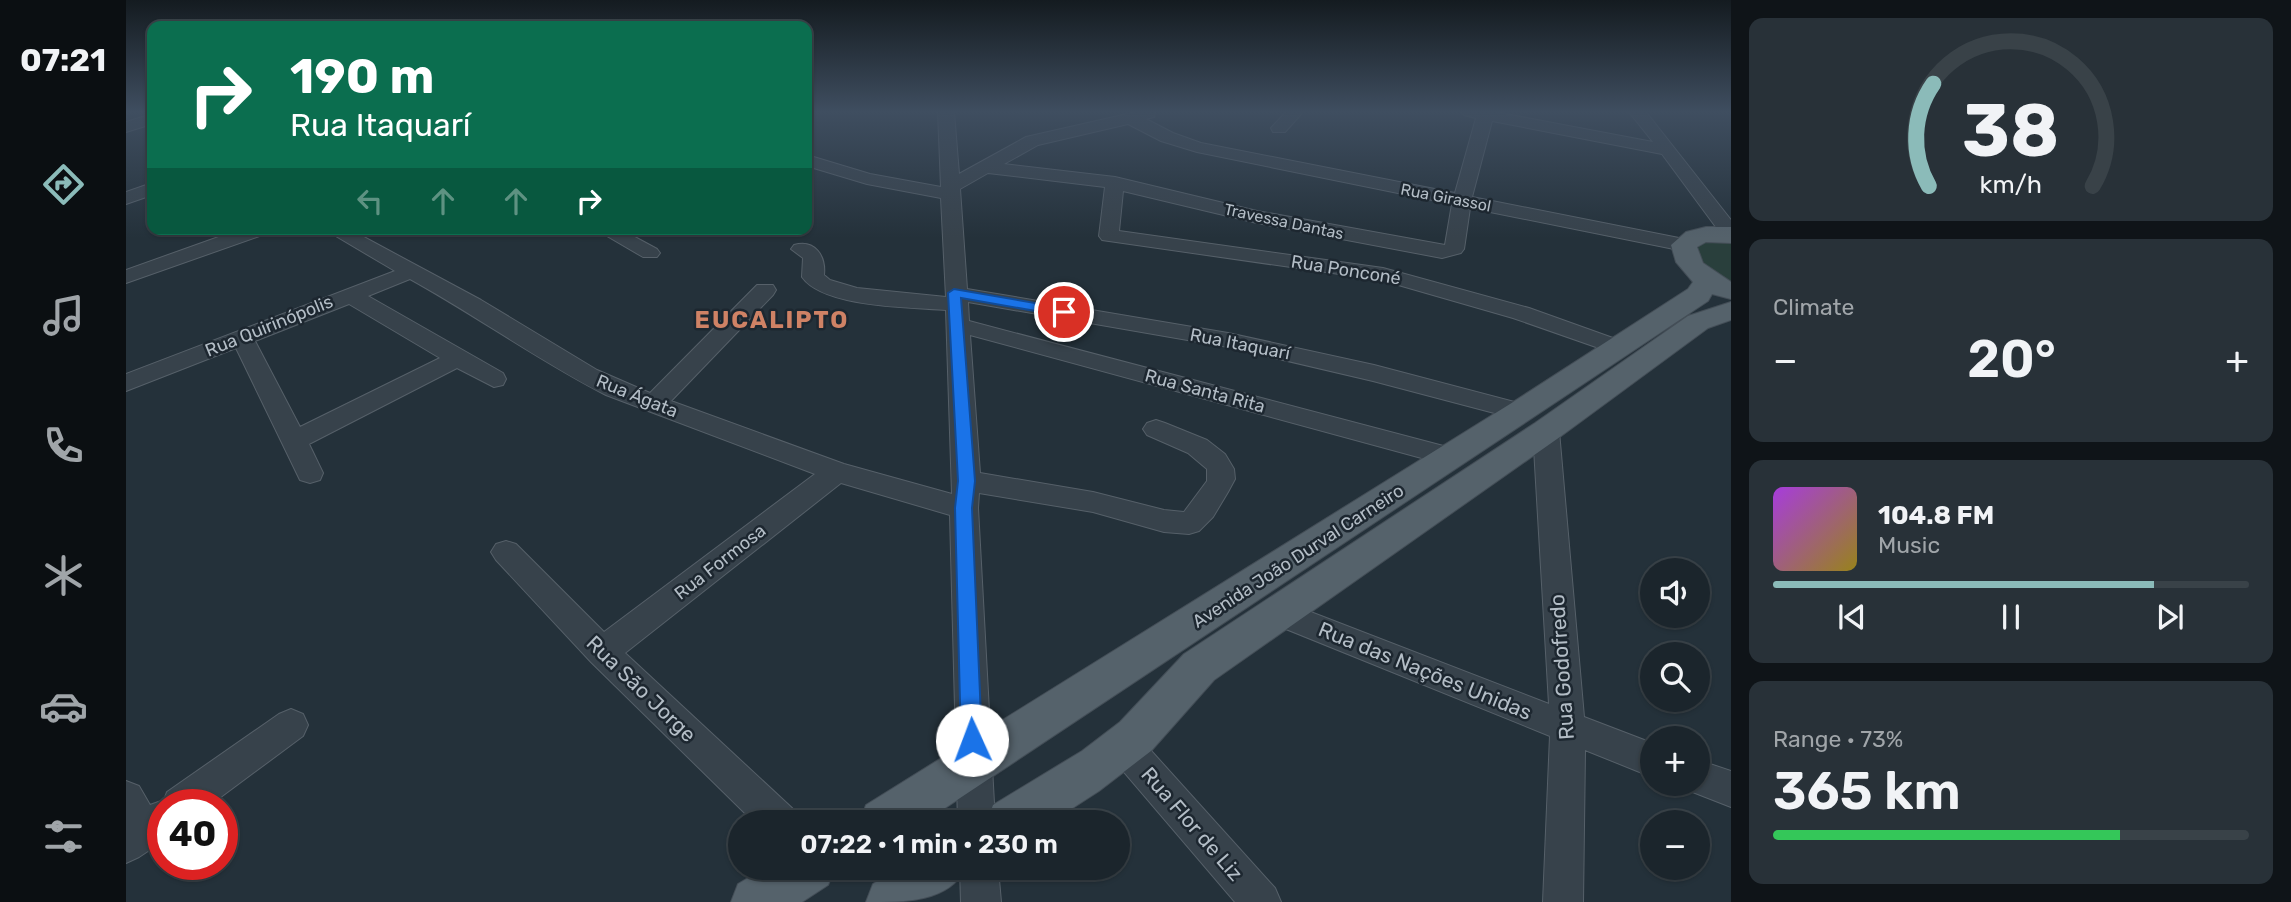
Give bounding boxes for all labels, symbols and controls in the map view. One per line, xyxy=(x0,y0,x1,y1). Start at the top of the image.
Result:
text: 07:21 xyxy=(20,41,106,79)
text: 190 m xyxy=(290,47,434,105)
icon: right xyxy=(175,49,266,140)
text: 38 xyxy=(1962,88,2060,174)
text: Rua Itaquarí xyxy=(290,106,471,144)
icon: directions xyxy=(39,160,88,209)
text: km/h xyxy=(1980,169,2042,198)
street label: Rua Girassol xyxy=(1399,179,1493,216)
icon: left xyxy=(351,182,389,220)
icon: ahead xyxy=(424,182,462,220)
icon: ahead xyxy=(497,182,535,220)
icon: right xyxy=(570,182,608,220)
street label: Travessa Dantas xyxy=(1222,200,1345,243)
street label: Rua Ponconé xyxy=(1290,250,1402,290)
pin xyxy=(1034,282,1094,342)
street label: Rua Quirinópolis xyxy=(202,290,336,362)
icon: music xyxy=(39,291,88,340)
icon: arrive xyxy=(1045,293,1083,331)
text: Climate xyxy=(1773,293,1854,321)
district label: EUCALIPTO xyxy=(695,306,849,334)
street label: Rua Itaquarí xyxy=(1188,324,1294,365)
text: 20° xyxy=(1967,328,2056,390)
text: − xyxy=(1773,337,1798,383)
text: + xyxy=(2225,337,2249,383)
street label: Rua Santa Rita xyxy=(1143,364,1267,418)
street label: Rua Ágata xyxy=(593,370,681,422)
icon: phone xyxy=(39,421,88,470)
street label: Avenida João Durval Carneiro xyxy=(1188,479,1408,633)
text: 104.8 FM xyxy=(1878,500,1994,531)
street label: Rua Formosa xyxy=(670,519,770,605)
text: Music xyxy=(1878,531,1940,559)
icon: climate xyxy=(39,551,88,600)
map controls xyxy=(1640,558,1710,880)
button: sound xyxy=(1640,558,1710,628)
street label: Rua Godofredo xyxy=(1544,593,1579,741)
icon: previous xyxy=(1833,598,1871,636)
icon: pause xyxy=(1992,598,2030,636)
icon: next xyxy=(2151,598,2189,636)
street label: Rua das Nações Unidas xyxy=(1315,616,1536,725)
street label: Rua São Jorge xyxy=(581,630,701,747)
button: search xyxy=(1640,642,1710,712)
icon: car xyxy=(39,682,88,731)
position arrow xyxy=(935,703,1009,777)
text: Range · 73% xyxy=(1773,725,1903,753)
button: + xyxy=(1640,726,1710,796)
text: 365 km xyxy=(1773,760,1961,822)
street label: Rua Flor de Liz xyxy=(1136,762,1248,886)
speed limit sign: 40 xyxy=(147,789,238,880)
button: − xyxy=(1640,810,1710,880)
icon: filters xyxy=(39,812,88,861)
text: 07:22 · 1 min · 230 m xyxy=(800,829,1058,860)

